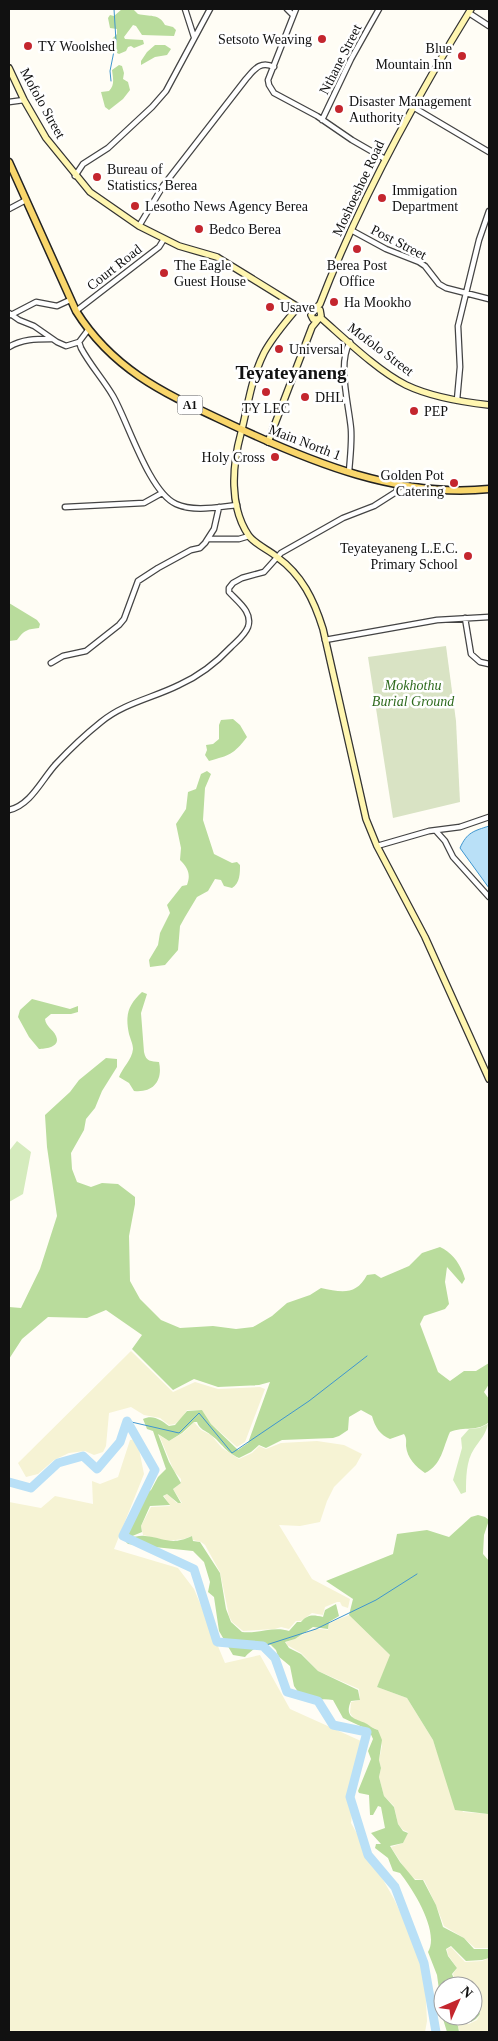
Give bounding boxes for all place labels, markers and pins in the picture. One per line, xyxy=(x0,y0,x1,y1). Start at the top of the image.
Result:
place label: Setsoto Weaving xyxy=(218,32,312,47)
marker: Setsoto Weaving xyxy=(316,33,328,45)
place label: TY Woolshed xyxy=(38,39,115,54)
marker: TY Woolshed xyxy=(22,40,34,52)
place label: Blue Mountain Inn xyxy=(375,41,452,72)
marker: Blue Mountain Inn xyxy=(456,50,468,62)
place label: Disaster Management Authority xyxy=(349,94,472,125)
marker: Disaster Management Authority xyxy=(333,103,345,115)
place label: Bureau of Statistics, Berea xyxy=(107,162,198,193)
marker: Bureau of Statistics, Berea xyxy=(91,171,103,183)
place label: Immigation Department xyxy=(392,183,458,214)
marker: Immigation Department xyxy=(376,192,388,204)
place label: Lesotho News Agency Berea xyxy=(145,199,309,214)
marker: Lesotho News Agency Berea xyxy=(129,200,141,212)
place label: Bedco Berea xyxy=(209,222,282,237)
marker: Bedco Berea xyxy=(193,223,205,235)
marker: Berea Post Office xyxy=(351,243,363,255)
place label: The Eagle Guest House xyxy=(174,258,246,289)
place label: Berea Post Office xyxy=(327,258,387,289)
marker: The Eagle Guest House xyxy=(158,267,170,279)
place label: Ha Mookho xyxy=(344,295,411,310)
marker: Ha Mookho xyxy=(328,296,340,308)
place label: Usave xyxy=(280,300,315,315)
marker: Usave xyxy=(264,301,276,313)
place label: Universal xyxy=(289,342,344,357)
marker: Universal xyxy=(273,343,285,355)
marker: TY LEC xyxy=(260,386,272,398)
place label: DHL xyxy=(315,390,344,405)
marker: DHL xyxy=(299,391,311,403)
place label: TY LEC xyxy=(242,401,290,416)
place label: PEP xyxy=(424,404,448,419)
marker: PEP xyxy=(408,405,420,417)
place label: Holy Cross xyxy=(202,450,265,465)
marker: Holy Cross xyxy=(269,451,281,463)
place label: Golden Pot Catering xyxy=(381,468,444,499)
marker: Golden Pot Catering xyxy=(448,477,460,489)
place label: Teyateyaneng L.E.C. Primary School xyxy=(340,541,458,572)
marker: Teyateyaneng L.E.C. Primary School xyxy=(462,550,474,562)

